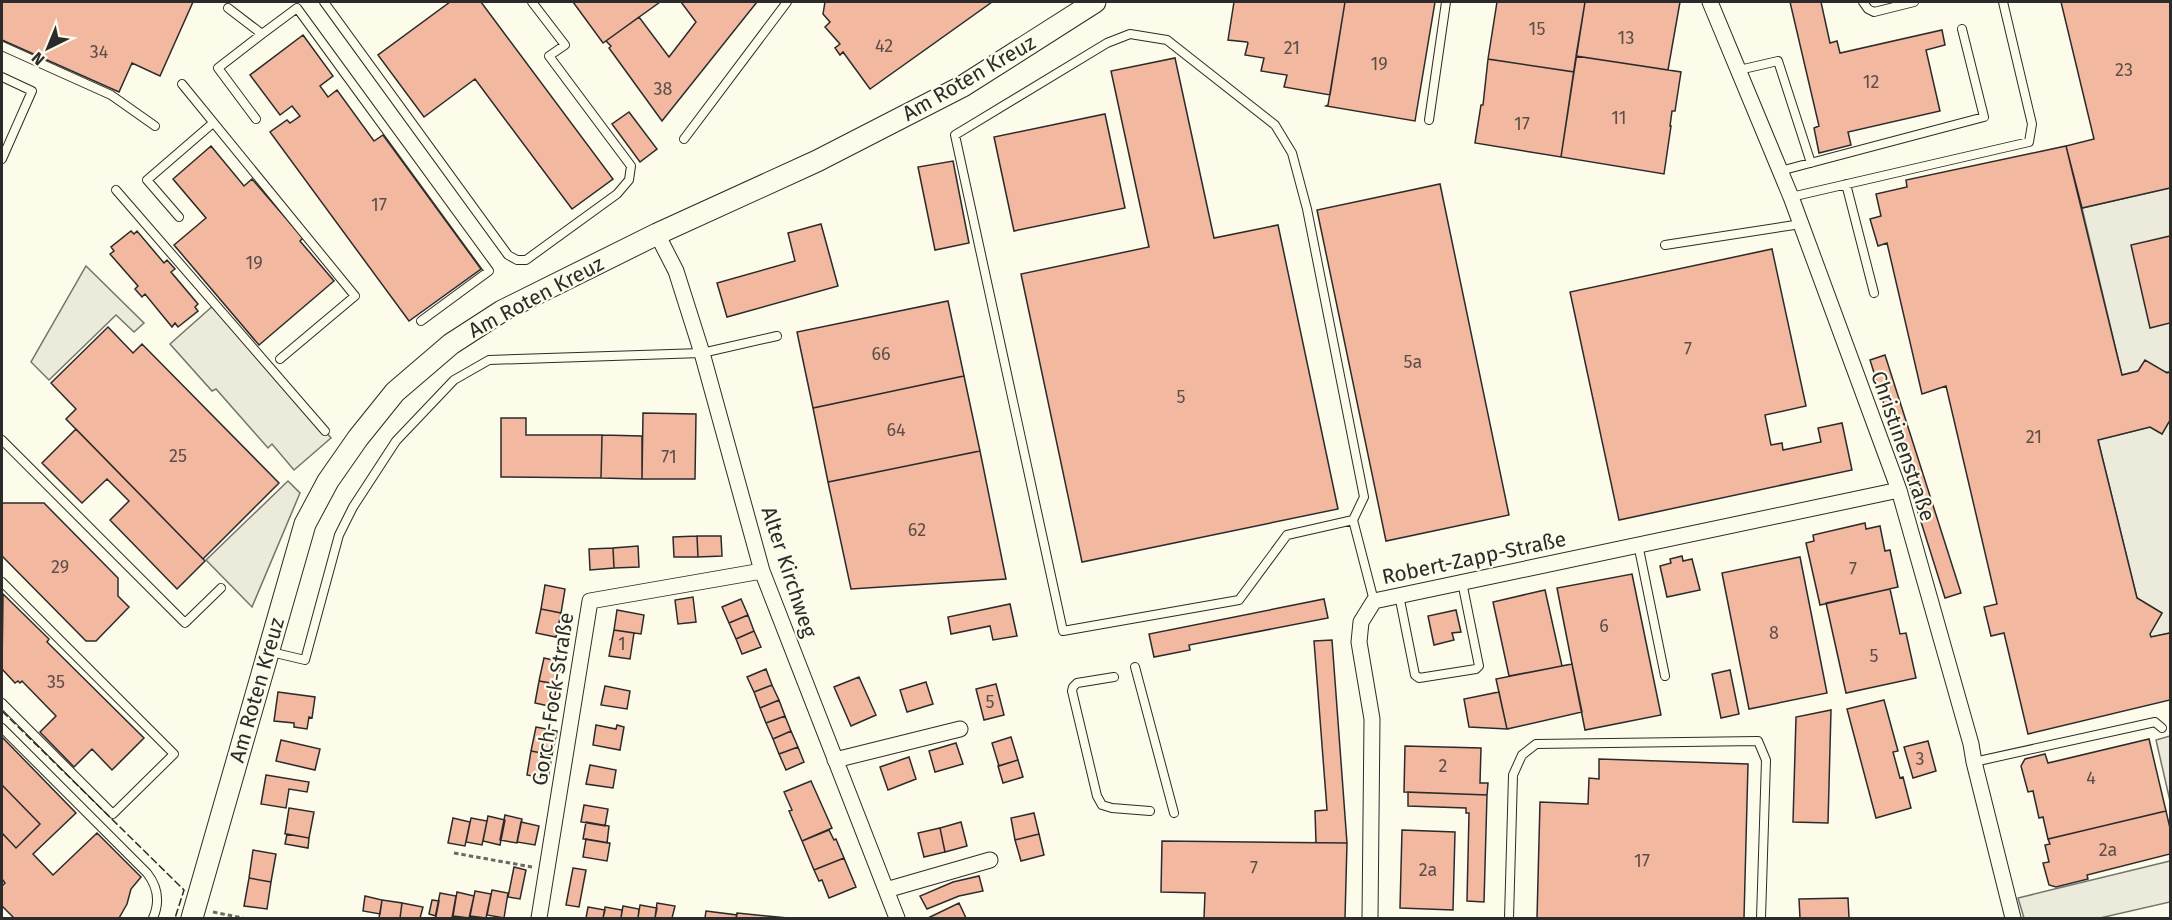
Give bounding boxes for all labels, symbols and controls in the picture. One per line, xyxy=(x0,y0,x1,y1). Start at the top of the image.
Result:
north arrow xyxy=(18,18,78,78)
house number: 15 xyxy=(1529,18,1545,40)
house number: 13 xyxy=(1618,27,1634,49)
street label: Am Roten Kreuz xyxy=(898,29,1040,127)
house number: 42 xyxy=(875,35,893,57)
house number: 21 xyxy=(1284,37,1300,59)
house number: 34 xyxy=(90,41,109,63)
text: N xyxy=(28,48,48,69)
house number: 19 xyxy=(1370,53,1388,75)
house number: 23 xyxy=(2115,59,2133,81)
house number: 12 xyxy=(1863,71,1879,93)
house number: 38 xyxy=(654,78,673,100)
house number: 11 xyxy=(1611,107,1627,129)
house number: 17 xyxy=(1514,113,1530,135)
house number: 17 xyxy=(371,194,387,216)
street label: Am Roten Kreuz xyxy=(464,250,608,344)
house number: 19 xyxy=(245,252,263,274)
house number: 7 xyxy=(1684,338,1692,360)
house number: 66 xyxy=(871,343,891,365)
house number: 5a xyxy=(1404,351,1422,373)
street label: Christinenstraße xyxy=(1865,367,1941,525)
house number: 5 xyxy=(1176,386,1186,408)
house number: 64 xyxy=(886,419,906,441)
house number: 21 xyxy=(2026,426,2042,448)
house number: 25 xyxy=(169,445,187,467)
house number: 71 xyxy=(661,446,677,468)
street label: Alter Kirchweg xyxy=(756,503,822,641)
house number: 62 xyxy=(908,519,926,541)
street label: Robert-Zapp-Straße xyxy=(1380,526,1568,590)
house number: 29 xyxy=(51,556,69,578)
house number: 7 xyxy=(1849,558,1857,580)
street label: Gorch-Fock-Straße xyxy=(526,611,580,787)
street label: Am Roten Kreuz xyxy=(224,615,290,765)
house number: 6 xyxy=(1599,615,1609,637)
house number: 8 xyxy=(1769,622,1779,644)
house number: 1 xyxy=(618,633,626,655)
house number: 5 xyxy=(1869,645,1879,667)
house number: 35 xyxy=(47,671,65,693)
house number: 5 xyxy=(985,691,995,713)
house number: 3 xyxy=(1916,748,1924,770)
house number: 2 xyxy=(1439,755,1448,777)
house number: 4 xyxy=(2086,767,2096,789)
house number: 2a xyxy=(2099,839,2117,861)
house number: 17 xyxy=(1634,850,1650,872)
house number: 7 xyxy=(1250,857,1258,879)
house number: 2a xyxy=(1419,859,1437,881)

